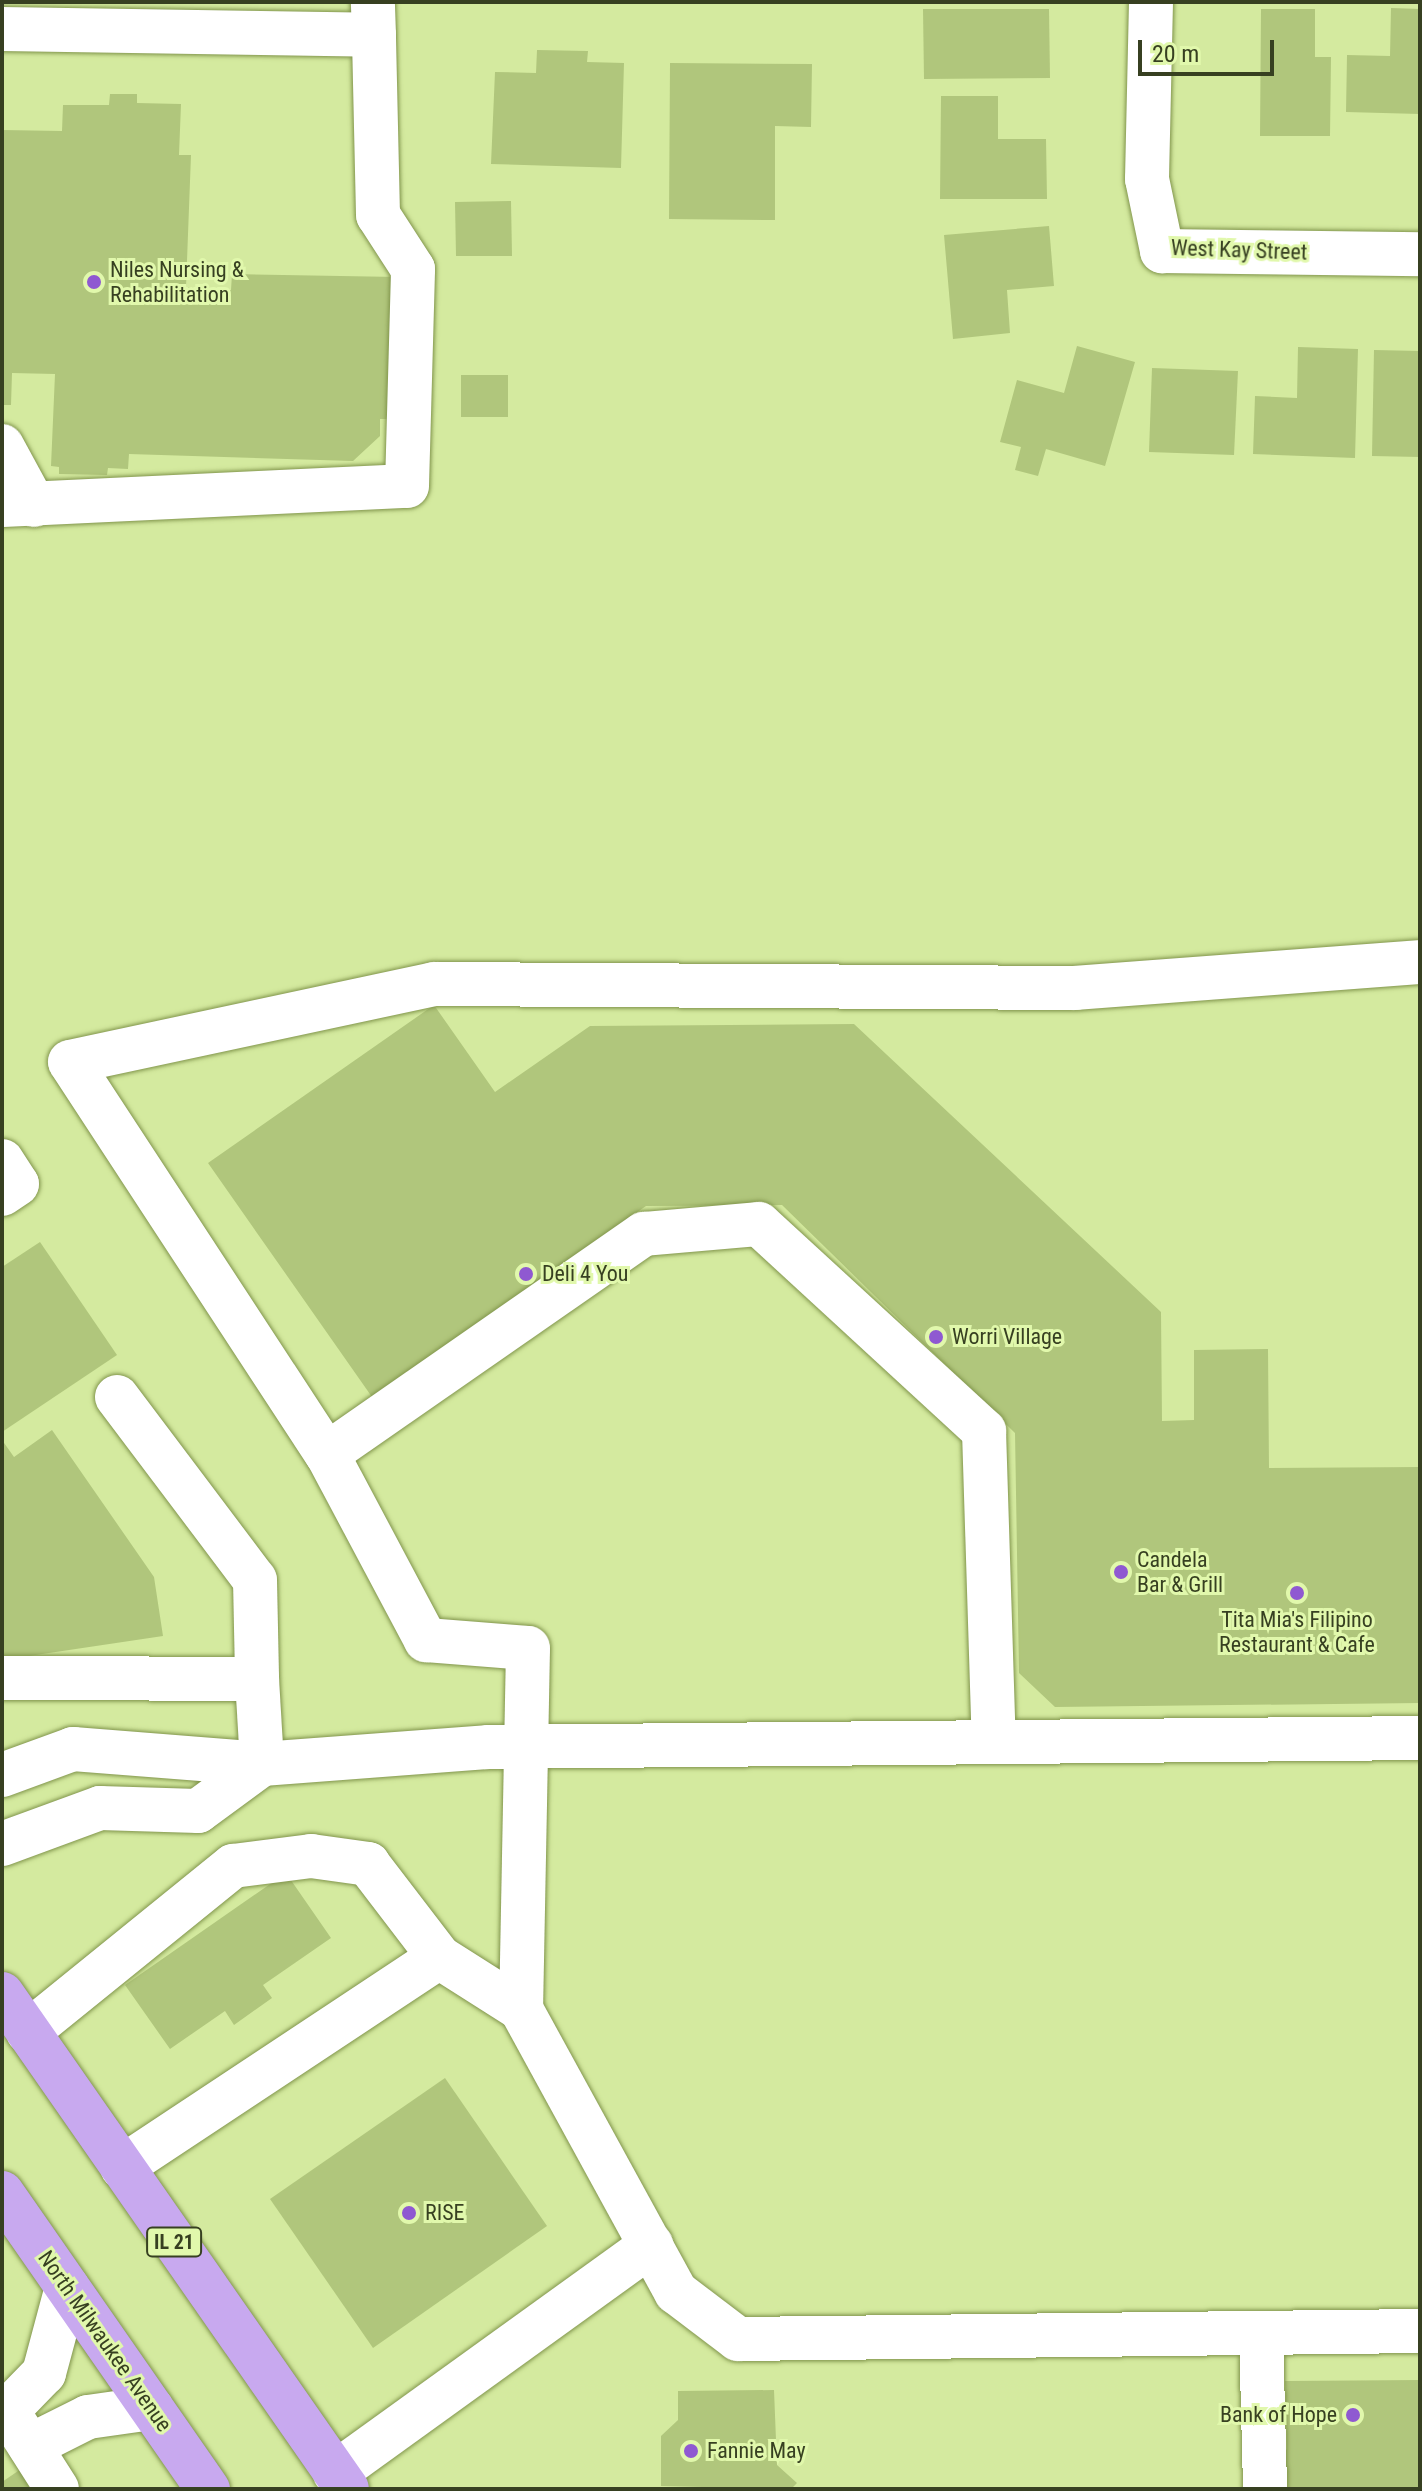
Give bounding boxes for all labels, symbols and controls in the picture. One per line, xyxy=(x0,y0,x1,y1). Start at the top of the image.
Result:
scale bar xyxy=(1142,24,1278,74)
text: 20 m xyxy=(1152,40,1199,68)
street label: West Kay Street xyxy=(1170,234,1308,266)
place label: Niles Nursing & Rehabilitation xyxy=(110,256,244,308)
marker: Niles Nursing & Rehabilitation xyxy=(85,273,103,291)
place label: Deli 4 You xyxy=(542,1261,628,1287)
marker: Deli 4 You xyxy=(517,1265,535,1283)
place label: Worri Village xyxy=(952,1324,1062,1350)
marker: Worri Village xyxy=(927,1328,945,1346)
place label: Candela Bar & Grill xyxy=(1137,1546,1223,1598)
marker: Candela Bar & Grill xyxy=(1112,1563,1130,1581)
marker: Tita Mia's Filipino Restaurant & Cafe xyxy=(1288,1584,1306,1602)
place label: Tita Mia's Filipino Restaurant & Cafe xyxy=(1219,1606,1375,1658)
place label: RISE xyxy=(425,2200,465,2226)
marker: RISE xyxy=(400,2204,418,2222)
road number: IL 21 xyxy=(146,2226,202,2258)
street label: North Milwaukee Avenue xyxy=(33,2245,177,2437)
place label: Bank of Hope xyxy=(1220,2402,1337,2428)
marker: Bank of Hope xyxy=(1344,2406,1362,2424)
place label: Fannie May xyxy=(707,2438,806,2464)
marker: Fannie May xyxy=(682,2442,700,2460)

